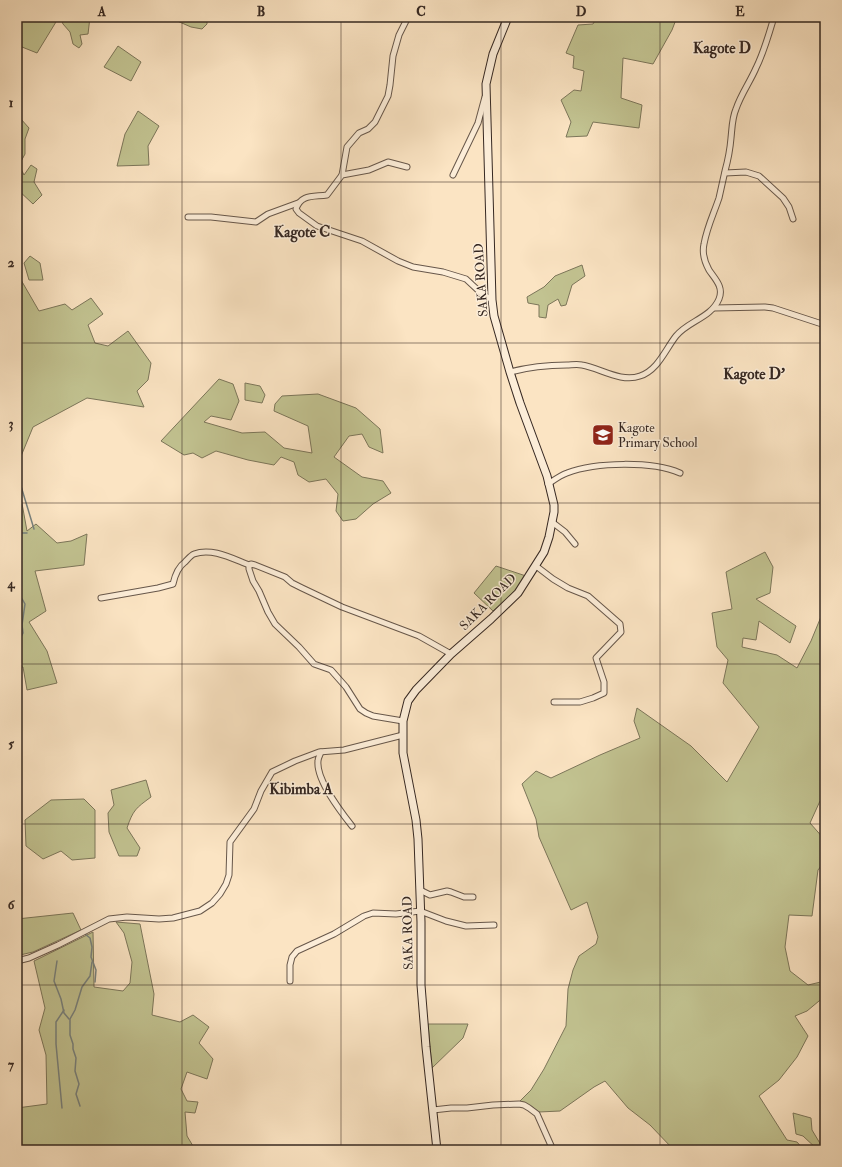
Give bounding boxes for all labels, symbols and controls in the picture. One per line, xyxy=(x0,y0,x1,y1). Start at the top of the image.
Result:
text: A xyxy=(97,4,107,20)
text: B xyxy=(257,4,265,20)
text: C xyxy=(416,4,426,20)
text: D xyxy=(576,4,587,20)
text: E xyxy=(735,4,745,20)
district label: Kagote D xyxy=(693,39,751,59)
text: 1 xyxy=(9,95,14,111)
district label: Kagote C xyxy=(274,223,330,243)
street label: SAKA ROAD xyxy=(470,243,492,317)
text: 2 xyxy=(8,255,15,271)
district label: Kagote D' xyxy=(723,365,785,385)
text: 3 xyxy=(9,416,14,432)
place label: Kagote Primary School xyxy=(618,420,698,452)
school or university icon: Kagote Primary School xyxy=(590,422,616,448)
street label: SAKA ROAD xyxy=(456,570,520,634)
text: 4 xyxy=(6,576,15,592)
text: 5 xyxy=(8,736,14,752)
district label: Kibimba A xyxy=(269,780,333,799)
street label: SAKA ROAD xyxy=(399,896,417,970)
text: 6 xyxy=(8,897,16,913)
text: 7 xyxy=(8,1057,15,1073)

